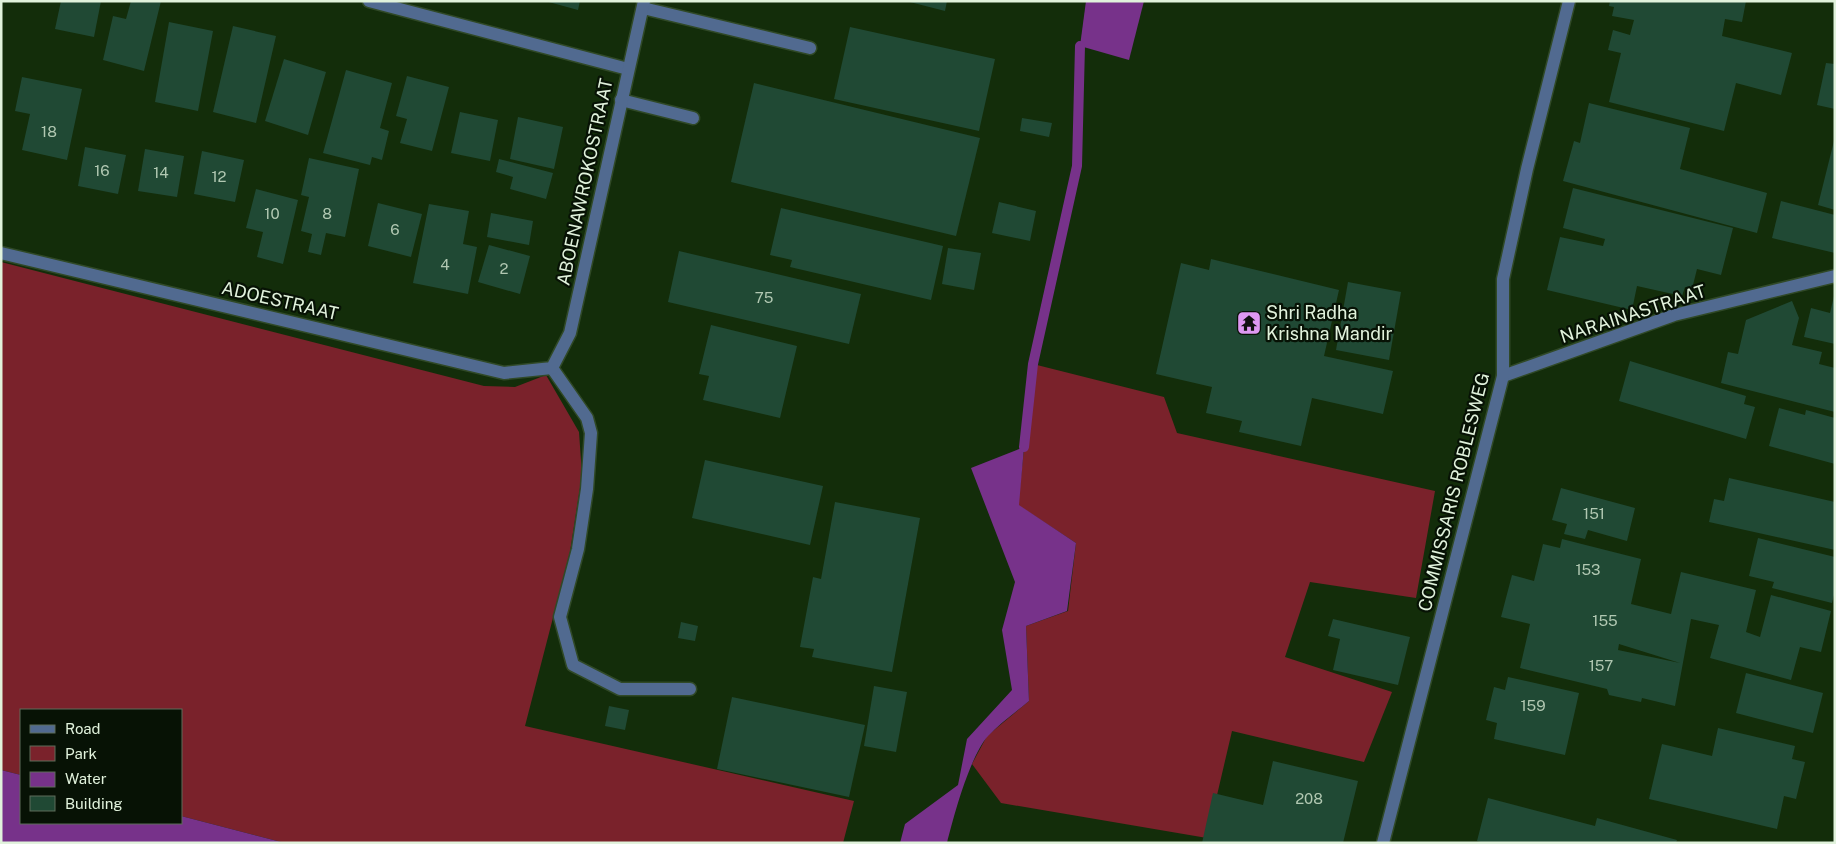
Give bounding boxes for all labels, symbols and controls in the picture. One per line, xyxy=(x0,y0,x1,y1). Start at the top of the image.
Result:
street label: ABOENAWROKOSTRAAT xyxy=(552,76,617,287)
house number: 18 xyxy=(41,123,57,140)
house number: 16 xyxy=(94,162,110,179)
house number: 14 xyxy=(153,164,169,181)
house number: 12 xyxy=(211,168,227,185)
house number: 10 xyxy=(264,205,280,222)
house number: 8 xyxy=(322,205,332,222)
house number: 6 xyxy=(390,221,400,238)
house number: 4 xyxy=(440,256,450,273)
house number: 2 xyxy=(500,260,509,277)
street label: ADOESTRAAT xyxy=(220,277,341,324)
street label: NARAINASTRAAT xyxy=(1557,280,1709,347)
house number: 75 xyxy=(755,289,773,306)
place label: Shri Radha Krishna Mandir xyxy=(1266,302,1393,344)
temple icon: Shri Radha Krishna Mandir xyxy=(1236,310,1262,336)
street label: COMMISSARIS ROBLESWEG xyxy=(1414,370,1493,613)
house number: 151 xyxy=(1583,505,1605,522)
house number: 153 xyxy=(1575,561,1601,578)
house number: 155 xyxy=(1592,612,1618,629)
house number: 157 xyxy=(1589,657,1613,674)
house number: 159 xyxy=(1520,697,1546,714)
legend xyxy=(20,709,182,824)
text: Road xyxy=(65,720,101,737)
text: Park xyxy=(65,745,97,762)
text: Water xyxy=(65,770,107,787)
house number: 208 xyxy=(1295,790,1323,807)
text: Building xyxy=(65,795,123,812)

